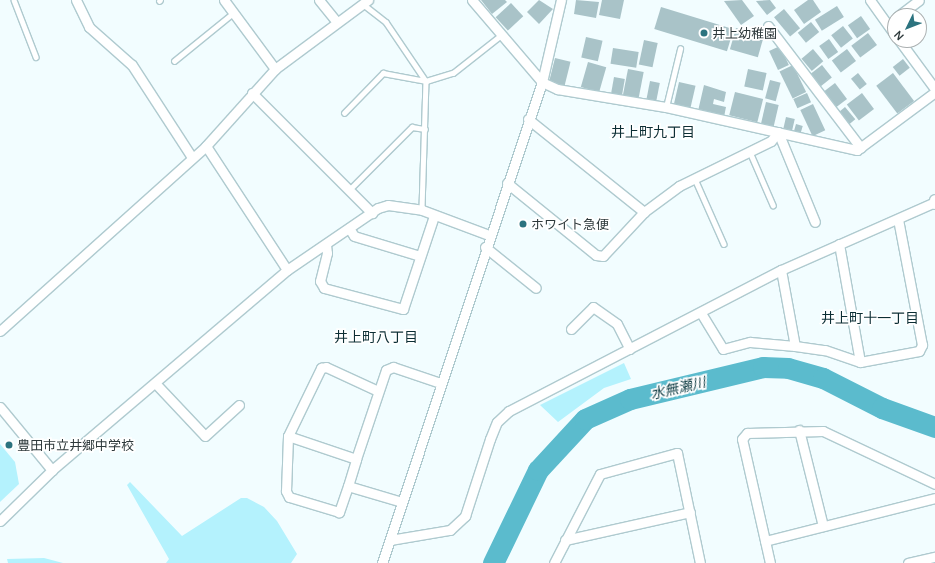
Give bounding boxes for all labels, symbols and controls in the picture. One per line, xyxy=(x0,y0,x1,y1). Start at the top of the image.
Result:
north arrow xyxy=(887,8,927,48)
place label: 井上幼稚園 xyxy=(712,25,777,41)
marker: 井上幼稚園 xyxy=(699,28,709,38)
text: N xyxy=(890,28,907,44)
district label: 井上町九丁目 xyxy=(611,124,695,140)
place label: ホワイト急便 xyxy=(531,216,609,232)
marker: ホワイト急便 xyxy=(518,219,528,229)
district label: 井上町十一丁目 xyxy=(821,310,919,326)
district label: 井上町八丁目 xyxy=(334,329,418,345)
water label: 水無瀬川 xyxy=(649,374,707,402)
place label: 豊田市立井郷中学校 xyxy=(17,437,134,453)
marker: 豊田市立井郷中学校 xyxy=(4,440,14,450)

